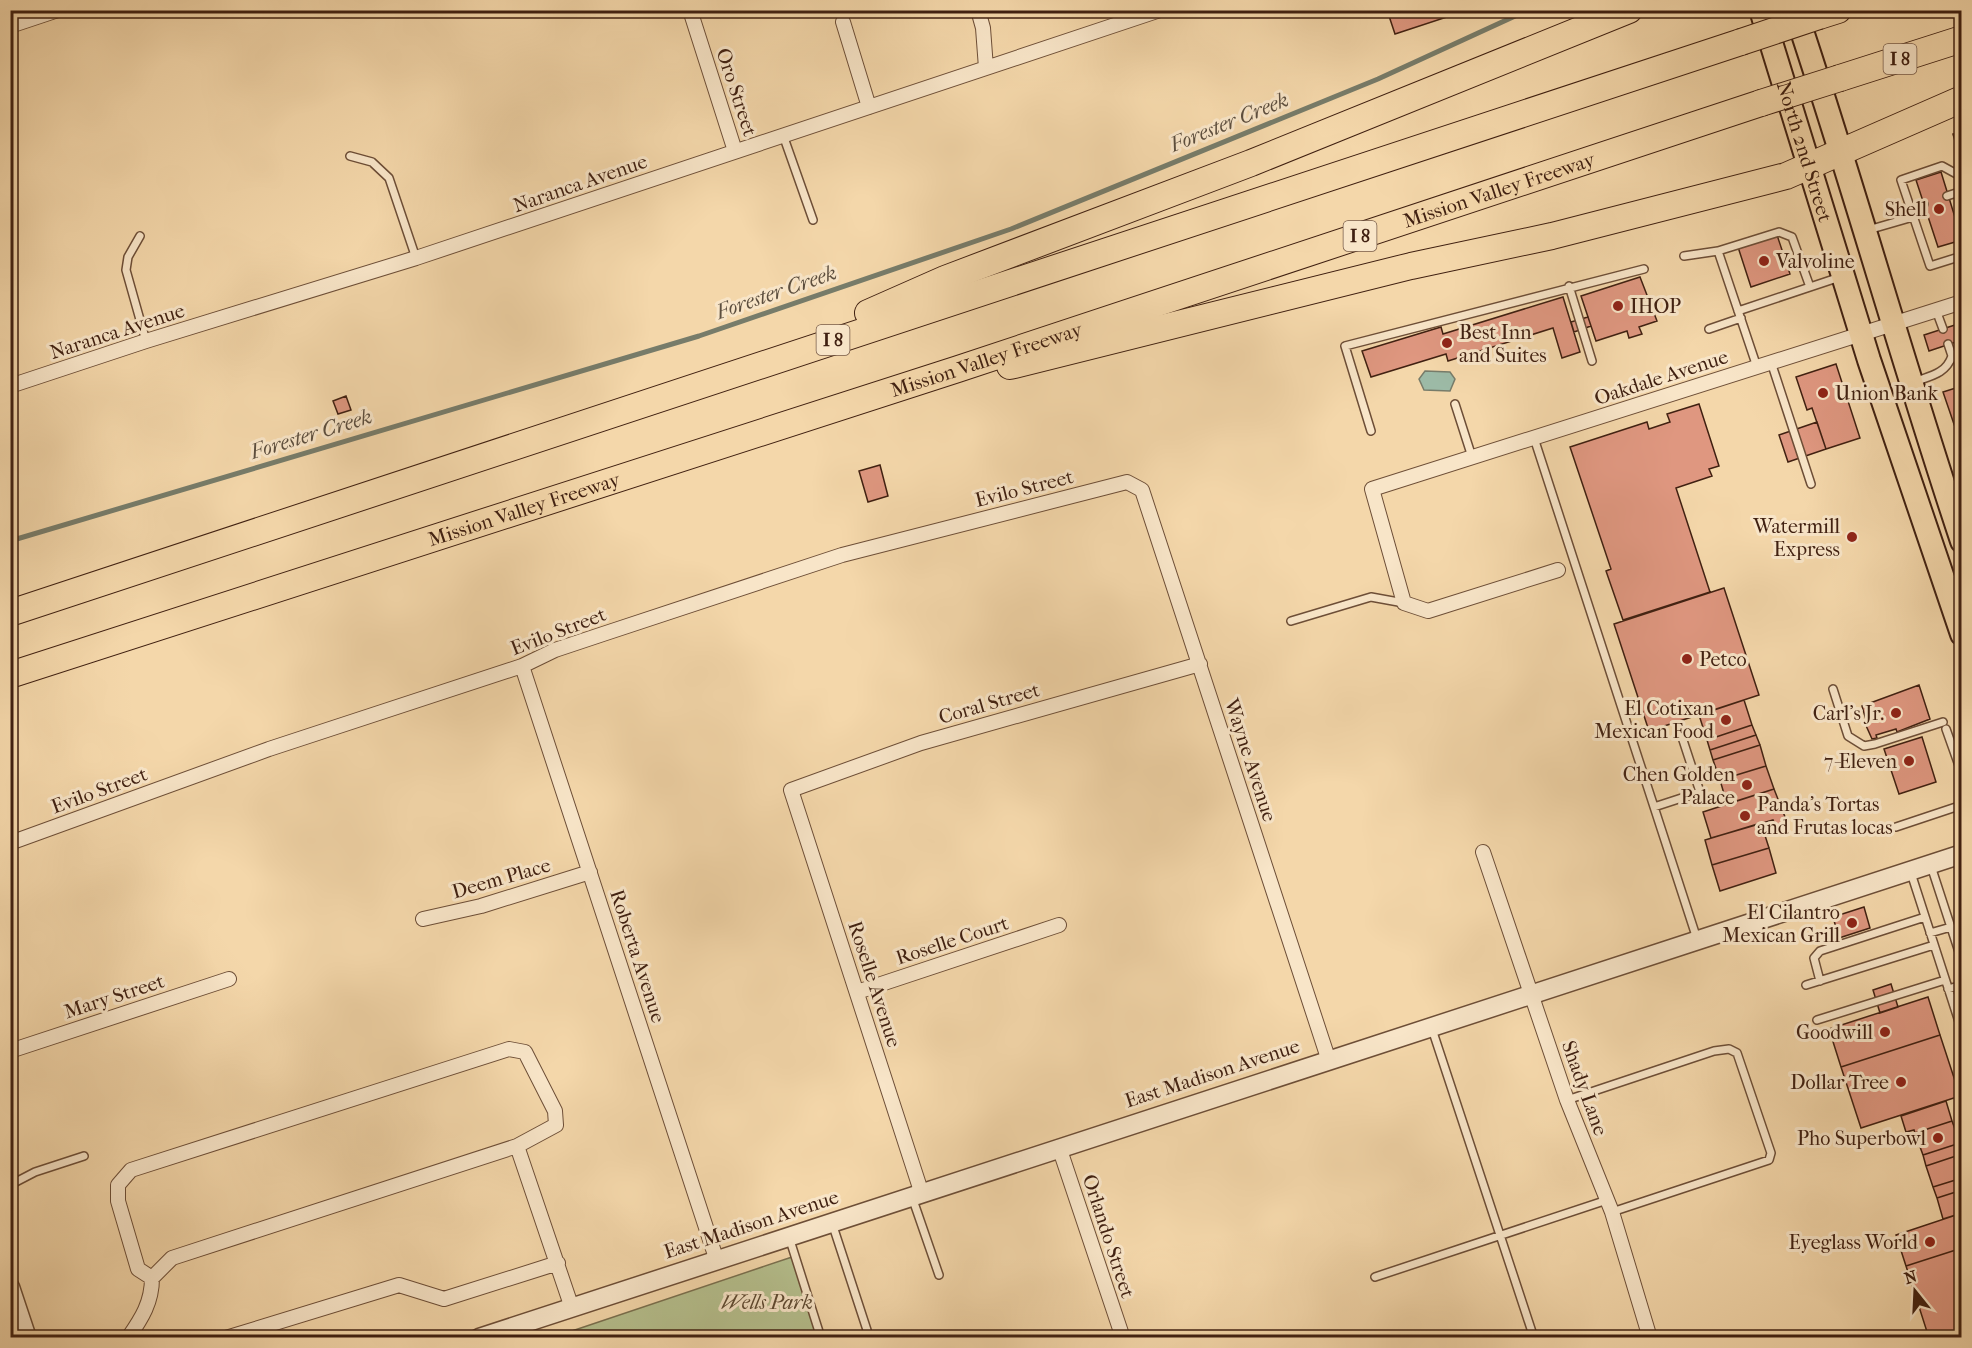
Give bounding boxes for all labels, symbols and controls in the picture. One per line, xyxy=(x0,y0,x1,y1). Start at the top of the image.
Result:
road number: I 8 xyxy=(1884,44,1916,74)
street label: Oro Street xyxy=(711,45,762,139)
street label: North 2nd Street xyxy=(1772,78,1837,225)
water label: Forester Creek xyxy=(1165,87,1292,157)
street label: Mission Valley Freeway xyxy=(1400,147,1599,233)
street label: Naranca Avenue xyxy=(510,150,650,217)
place label: Shell xyxy=(1885,198,1927,221)
marker: Shell xyxy=(1932,202,1946,216)
road number: I 8 xyxy=(1344,221,1376,251)
place label: Valvoline xyxy=(1775,250,1855,273)
marker: Valvoline xyxy=(1757,254,1771,268)
water label: Forester Creek xyxy=(712,260,840,324)
place label: IHOP xyxy=(1630,295,1681,318)
street label: Naranca Avenue xyxy=(47,299,187,364)
marker: IHOP xyxy=(1611,299,1625,313)
street label: Mission Valley Freeway xyxy=(888,317,1086,402)
place label: Best Inn and Suites xyxy=(1459,321,1547,367)
road number: I 8 xyxy=(816,325,850,355)
marker: Best Inn and Suites xyxy=(1440,336,1454,350)
street label: Oakdale Avenue xyxy=(1591,345,1731,410)
place label: Union Bank xyxy=(1835,382,1939,405)
marker: Union Bank xyxy=(1816,386,1830,400)
water label: Forester Creek xyxy=(246,404,375,464)
street label: Evilo Street xyxy=(973,465,1076,512)
street label: Mission Valley Freeway xyxy=(425,467,624,551)
place label: Watermill Express xyxy=(1752,515,1840,561)
marker: Watermill Express xyxy=(1845,530,1859,544)
street label: Evilo Street xyxy=(507,603,609,660)
place label: Petco xyxy=(1699,648,1747,671)
marker: Petco xyxy=(1680,652,1694,666)
street label: Coral Street xyxy=(936,678,1042,729)
street label: Wayne Avenue xyxy=(1219,695,1281,825)
place label: El Cotixan Mexican Food xyxy=(1594,697,1715,743)
place label: Carl's Jr. xyxy=(1813,702,1884,725)
marker: Carl's Jr. xyxy=(1889,706,1903,720)
marker: El Cotixan Mexican Food xyxy=(1719,713,1733,727)
place label: 7-Eleven xyxy=(1824,750,1897,773)
marker: 7-Eleven xyxy=(1902,754,1916,768)
street label: Evilo Street xyxy=(48,762,150,818)
place label: Chen Golden Palace xyxy=(1623,763,1735,809)
marker: Chen Golden Palace xyxy=(1740,778,1754,792)
place label: Panda's Tortas and Frutas locas xyxy=(1757,793,1893,839)
marker: Panda's Tortas and Frutas locas xyxy=(1738,809,1752,823)
street label: Deem Place xyxy=(449,853,553,904)
street label: Roberta Avenue xyxy=(605,887,670,1026)
place label: El Cilantro Mexican Grill xyxy=(1722,901,1840,947)
street label: Roselle Court xyxy=(893,911,1011,970)
marker: El Cilantro Mexican Grill xyxy=(1845,916,1859,930)
street label: Roselle Avenue xyxy=(843,918,906,1050)
street label: Mary Street xyxy=(61,970,167,1023)
place label: Goodwill xyxy=(1796,1021,1873,1044)
marker: Goodwill xyxy=(1878,1025,1892,1039)
street label: East Madison Avenue xyxy=(1122,1034,1303,1113)
street label: Shady Lane xyxy=(1557,1038,1612,1139)
place label: Dollar Tree xyxy=(1790,1071,1889,1094)
marker: Dollar Tree xyxy=(1894,1075,1908,1089)
place label: Pho Superbowl xyxy=(1797,1127,1926,1150)
marker: Pho Superbowl xyxy=(1931,1131,1945,1145)
street label: Orlando Street xyxy=(1078,1171,1139,1301)
street label: East Madison Avenue xyxy=(661,1185,842,1264)
place label: Eyeglass World xyxy=(1789,1231,1919,1254)
marker: Eyeglass World xyxy=(1923,1235,1937,1249)
north arrow xyxy=(1885,1261,1945,1321)
text: N xyxy=(1902,1266,1920,1288)
park label: Wells Park xyxy=(721,1291,813,1314)

